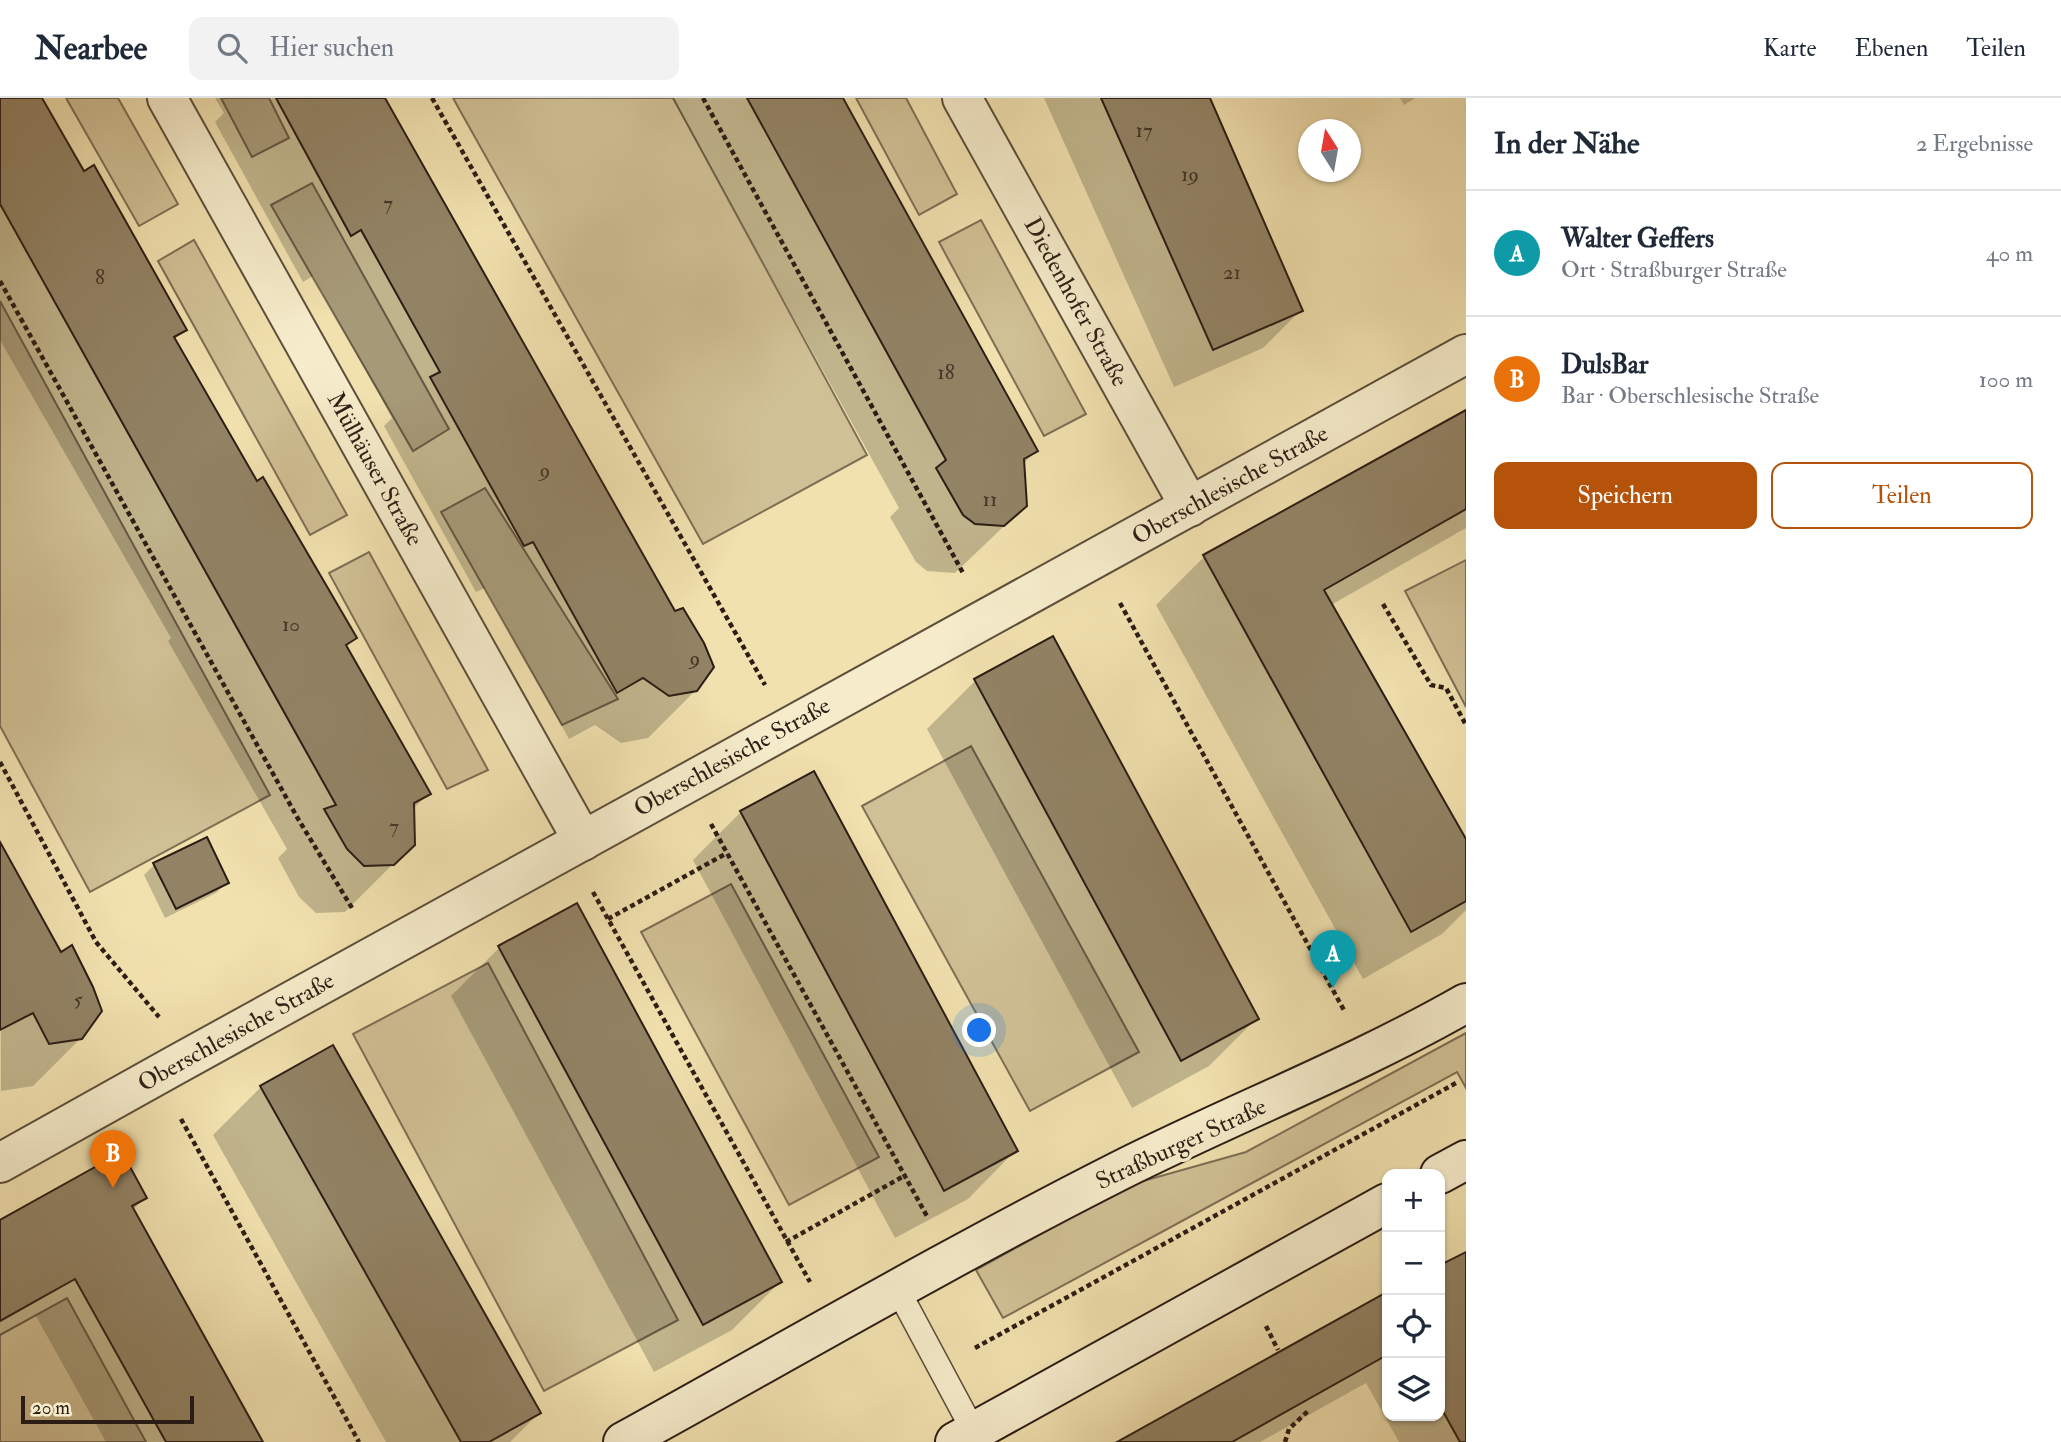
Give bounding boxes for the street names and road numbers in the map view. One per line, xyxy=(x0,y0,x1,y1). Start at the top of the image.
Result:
street label: Diedenhofer Straße xyxy=(1017,212,1135,392)
street label: Mülhäuser Straße xyxy=(320,387,430,551)
street label: Oberschlesische Straße xyxy=(1126,418,1334,552)
street label: Oberschlesische Straße xyxy=(628,690,836,824)
street label: Oberschlesische Straße xyxy=(132,965,340,1099)
street label: Straßburger Straße xyxy=(1091,1091,1271,1197)

